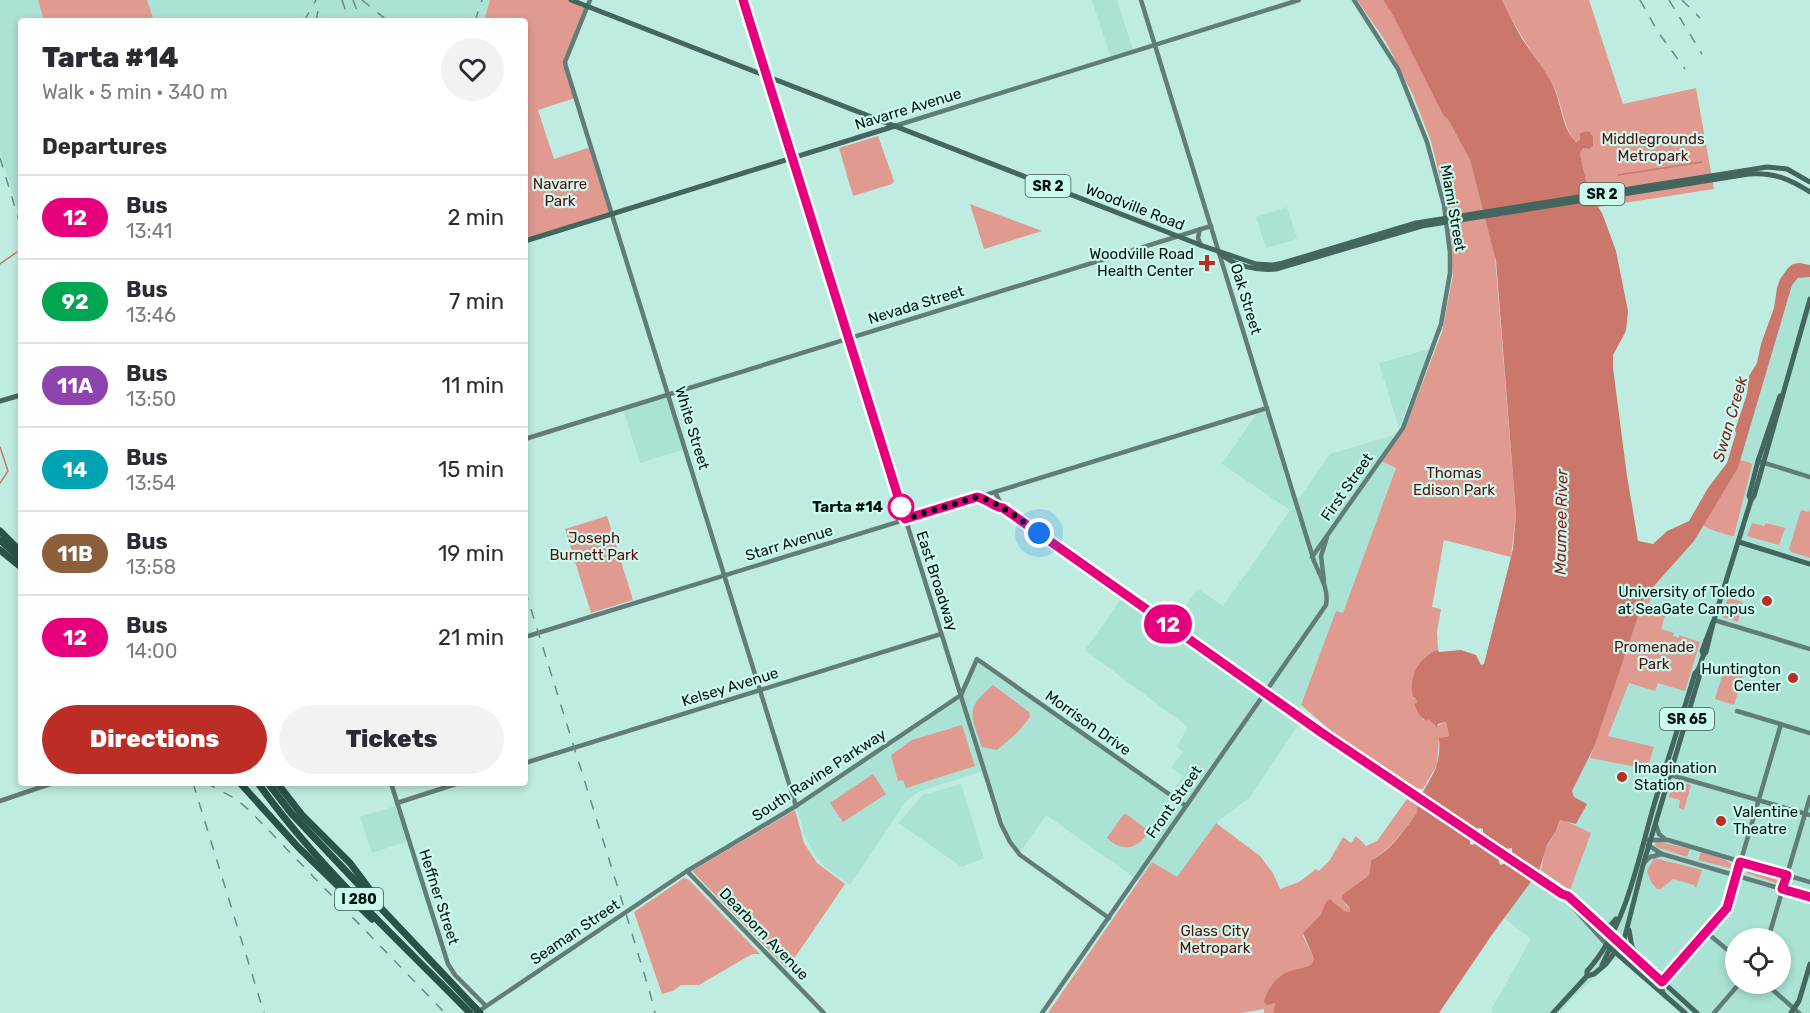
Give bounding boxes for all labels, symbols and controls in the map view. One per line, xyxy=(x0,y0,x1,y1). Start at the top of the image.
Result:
button: heart xyxy=(441,38,504,101)
text: Tarta #14 xyxy=(42,41,179,74)
text: Walk · 5 min · 340 m xyxy=(42,80,228,104)
street label: Navarre Avenue xyxy=(853,84,963,134)
park label: Middlegrounds Metropark xyxy=(1601,130,1705,165)
text: Departures xyxy=(42,133,167,160)
street label: Miami Street xyxy=(1437,163,1470,253)
park label: Navarre Park xyxy=(533,175,587,210)
road number: SR 2 xyxy=(1026,175,1070,197)
street label: Woodville Road xyxy=(1083,180,1187,234)
road number: SR 2 xyxy=(1580,183,1624,205)
text: Bus xyxy=(126,192,168,219)
text: 2 min xyxy=(447,204,504,231)
text: 12 xyxy=(63,205,87,230)
text: 13:41 xyxy=(126,219,172,243)
place label: Woodville Road Health Center xyxy=(1089,245,1194,280)
marker: Woodville Road Health Center xyxy=(1198,254,1216,272)
street label: Oak Street xyxy=(1227,261,1265,337)
text: Bus xyxy=(126,276,168,303)
street label: Nevada Street xyxy=(866,282,966,328)
text: 7 min xyxy=(449,288,504,315)
text: 92 xyxy=(61,289,89,314)
text: 13:46 xyxy=(126,303,176,327)
text: Bus xyxy=(126,360,168,387)
text: 11 min xyxy=(442,372,504,399)
text: 11A xyxy=(57,373,93,398)
water label: Swan Creek xyxy=(1709,373,1752,464)
street label: White Street xyxy=(671,384,713,472)
text: 13:50 xyxy=(126,387,176,411)
text: Bus xyxy=(126,444,168,471)
street label: First Street xyxy=(1317,450,1377,524)
text: 15 min xyxy=(438,456,504,483)
text: 14 xyxy=(63,457,87,482)
park label: Thomas Edison Park xyxy=(1413,464,1495,499)
water label: Maumee River xyxy=(1551,468,1571,575)
text: 13:54 xyxy=(126,471,176,495)
marker: Tarta #14 xyxy=(888,494,914,520)
place label: Tarta #14 xyxy=(812,498,883,516)
your location xyxy=(1024,518,1054,548)
street label: Starr Avenue xyxy=(743,521,835,565)
text: Bus xyxy=(126,528,168,555)
park label: Joseph Burnett Park xyxy=(550,529,639,564)
street label: East Broadway xyxy=(912,529,962,633)
text: 19 min xyxy=(438,540,504,567)
text: 11B xyxy=(57,541,93,566)
text: 13:58 xyxy=(126,555,176,579)
place label: University of Toledo at SeaGate Campus xyxy=(1618,583,1755,618)
marker: University of Toledo at SeaGate Campus xyxy=(1760,594,1774,608)
line badge: 12 xyxy=(1141,604,1195,644)
text: Bus xyxy=(126,612,168,639)
text: 12 xyxy=(1156,612,1180,637)
text: 21 min xyxy=(438,624,504,651)
text: 12 xyxy=(63,625,87,650)
park label: Promenade Park xyxy=(1614,638,1694,673)
text: 14:00 xyxy=(126,639,178,663)
place label: Huntington Center xyxy=(1701,660,1781,695)
street label: Kelsey Avenue xyxy=(680,664,780,710)
marker: Huntington Center xyxy=(1786,671,1800,685)
street label: Morrison Drive xyxy=(1042,687,1134,759)
button: Directions xyxy=(42,705,267,774)
button: Tickets xyxy=(279,705,504,774)
road number: SR 65 xyxy=(1660,708,1714,730)
street label: South Ravine Parkway xyxy=(749,725,889,825)
place label: Imagination Station xyxy=(1634,759,1717,794)
street label: Front Street xyxy=(1142,762,1206,842)
marker: Imagination Station xyxy=(1615,770,1629,784)
place label: Valentine Theatre xyxy=(1733,803,1798,838)
marker: Valentine Theatre xyxy=(1714,814,1728,828)
street label: Heffner Street xyxy=(415,847,463,947)
street label: Dearborn Avenue xyxy=(716,884,812,984)
road number: I 280 xyxy=(335,888,383,910)
street label: Seaman Street xyxy=(527,895,623,968)
park label: Glass City Metropark xyxy=(1180,922,1251,957)
map controls xyxy=(1725,928,1791,994)
button: locate xyxy=(1725,928,1791,994)

